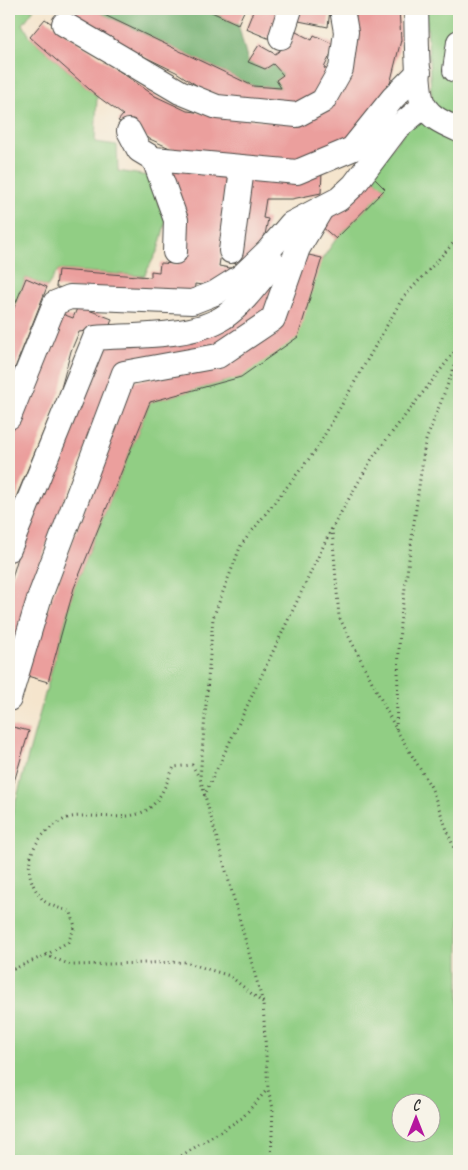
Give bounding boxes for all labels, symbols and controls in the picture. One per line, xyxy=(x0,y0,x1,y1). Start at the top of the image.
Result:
north arrow xyxy=(390,1092,440,1142)
text: С xyxy=(413,1097,422,1114)

